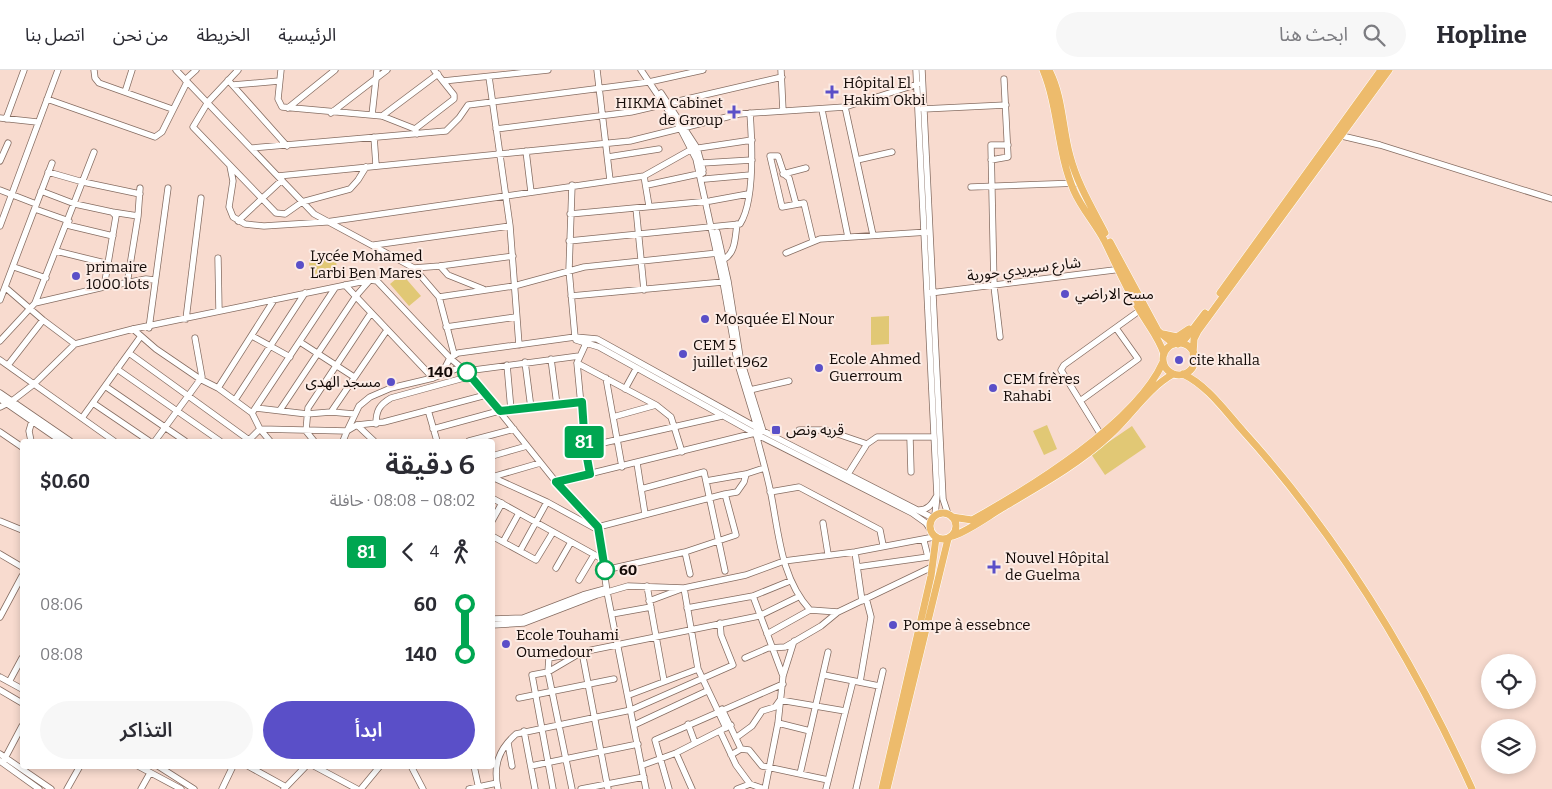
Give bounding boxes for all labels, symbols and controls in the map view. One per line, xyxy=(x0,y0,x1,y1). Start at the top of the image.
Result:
search box xyxy=(1056,12,1406,57)
icon: search xyxy=(1360,21,1388,49)
text: Hopline xyxy=(1436,21,1527,49)
text: ابحث هنا xyxy=(1279,23,1348,46)
text: اتصل بنا xyxy=(25,24,85,46)
text: من نحن xyxy=(113,24,168,46)
text: الخريطة xyxy=(196,24,250,46)
text: الرئيسية xyxy=(278,24,336,46)
place label: Hôpital El Hakim Okbi xyxy=(843,74,926,109)
marker: Hôpital El Hakim Okbi xyxy=(825,85,839,99)
place label: HIKMA Cabinet de Group xyxy=(615,94,724,129)
marker: HIKMA Cabinet de Group xyxy=(727,105,741,119)
place label: Lycée Mohamed Larbi Ben Mares xyxy=(310,247,423,282)
street label: شارع سيريدي حورية xyxy=(966,253,1083,288)
place label: primaire 1000 lots xyxy=(86,258,149,293)
marker: Lycée Mohamed Larbi Ben Mares xyxy=(294,259,306,271)
marker: primaire 1000 lots xyxy=(70,270,82,282)
place label: مسح الاراضي xyxy=(1075,285,1154,306)
marker: مسح الاراضي xyxy=(1059,288,1071,300)
place label: Mosquée El Nour xyxy=(715,310,834,328)
marker: Mosquée El Nour xyxy=(699,313,711,325)
place label: CEM 5 juillet 1962 xyxy=(692,336,768,371)
marker: CEM 5 juillet 1962 xyxy=(677,348,689,360)
place label: Ecole Ahmed Guerroum xyxy=(829,350,921,385)
place label: cite khalla xyxy=(1189,351,1260,369)
marker: cite khalla xyxy=(1173,354,1185,366)
marker: 140 xyxy=(457,362,477,382)
marker: Ecole Ahmed Guerroum xyxy=(813,362,825,374)
place label: 140 xyxy=(428,363,453,381)
place label: CEM frères Rahabi xyxy=(1003,370,1080,405)
place label: مسجد الهدى xyxy=(305,373,381,391)
marker: مسجد الهدى xyxy=(385,376,397,388)
marker: CEM frères Rahabi xyxy=(987,382,999,394)
place label: قريه ونص xyxy=(786,421,844,439)
marker: قريه ونص xyxy=(770,424,782,436)
line badge: 81 xyxy=(562,426,606,458)
text: 81 xyxy=(575,431,593,453)
text: 6 دقيقة xyxy=(385,448,475,481)
text: $0.60 xyxy=(40,470,90,493)
text: 08:02 – 08:08 · حافلة xyxy=(330,491,475,510)
icon: back xyxy=(394,538,422,566)
icon: walk xyxy=(447,538,475,566)
text: 81 xyxy=(357,541,376,563)
text: 4 xyxy=(430,542,439,561)
place label: Nouvel Hôpital de Guelma xyxy=(1005,549,1109,584)
marker: 60 xyxy=(595,560,615,580)
marker: Nouvel Hôpital de Guelma xyxy=(987,560,1001,574)
place label: 60 xyxy=(619,561,637,579)
text: 60 xyxy=(414,593,437,616)
text: 08:06 xyxy=(40,595,83,614)
place label: Pompe à essebnce xyxy=(903,616,1031,634)
marker: Pompe à essebnce xyxy=(887,619,899,631)
place label: Ecole Touhami Oumedour xyxy=(516,626,619,661)
marker: Ecole Touhami Oumedour xyxy=(500,638,512,650)
text: 140 xyxy=(405,643,437,666)
text: 08:08 xyxy=(40,645,83,664)
map controls xyxy=(1481,654,1536,774)
button: locate xyxy=(1481,654,1536,709)
button: التذاكر xyxy=(40,701,253,759)
button: ابدأ xyxy=(263,701,475,759)
button: layers xyxy=(1481,719,1536,774)

